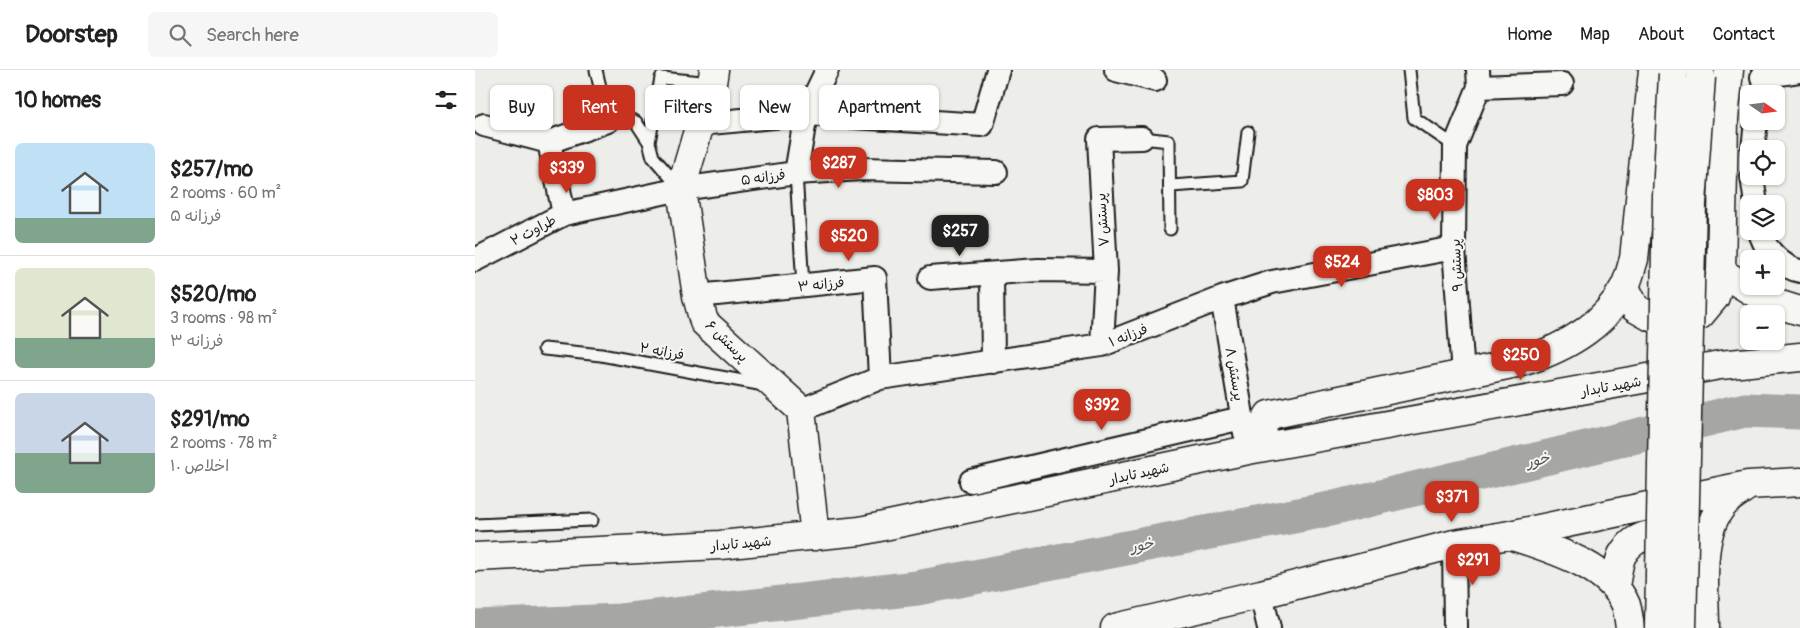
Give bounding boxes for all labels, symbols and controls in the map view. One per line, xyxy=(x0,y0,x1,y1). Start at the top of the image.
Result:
search box xyxy=(148,12,498,57)
text: Doorstep xyxy=(25,20,118,49)
icon: search xyxy=(166,21,194,49)
text: Search here xyxy=(206,23,299,47)
text: Home xyxy=(1507,23,1552,46)
text: Map xyxy=(1580,23,1610,46)
text: About xyxy=(1638,23,1684,46)
text: Contact xyxy=(1712,23,1775,46)
chip: Buy xyxy=(490,85,553,130)
chip: Rent xyxy=(563,85,635,130)
chip: Filters xyxy=(645,85,730,130)
chip: New xyxy=(740,85,809,130)
chip: Apartment xyxy=(819,85,939,130)
north arrow xyxy=(1740,85,1785,130)
map controls xyxy=(1740,85,1785,350)
icon: filters xyxy=(432,86,460,114)
text: 10 homes xyxy=(15,87,101,114)
button: locate xyxy=(1740,140,1785,185)
pin: $287 xyxy=(809,146,869,189)
pin: $339 xyxy=(537,152,597,194)
text: $287 xyxy=(822,153,856,173)
text: $257/mo xyxy=(170,156,253,183)
text: $339 xyxy=(550,158,584,178)
icon: home xyxy=(55,163,115,223)
street label: فرزانه ۵ xyxy=(740,166,787,189)
pin: $803 xyxy=(1405,178,1465,221)
text: 2 rooms · 60 m² xyxy=(170,183,281,203)
text: $803 xyxy=(1417,185,1453,205)
street label: پرستش ۷ xyxy=(1092,192,1114,247)
button: layers xyxy=(1740,195,1785,240)
text: فرزانه ۵ xyxy=(170,206,221,226)
street label: طراوت ۲ xyxy=(507,211,559,250)
pin: $257 xyxy=(930,214,990,257)
pin: $520 xyxy=(819,220,879,262)
text: $257 xyxy=(943,221,977,241)
text: $520 xyxy=(830,226,868,246)
street label: پرستش ۹ xyxy=(1447,238,1467,292)
pin: $524 xyxy=(1312,246,1372,288)
button: + xyxy=(1740,250,1785,295)
text: $524 xyxy=(1324,252,1360,272)
street label: فرزانه ۳ xyxy=(797,274,845,295)
text: $520/mo xyxy=(170,281,256,308)
icon: home xyxy=(55,288,115,348)
button: − xyxy=(1740,305,1785,350)
text: 3 rooms · 98 m² xyxy=(170,308,277,328)
street label: پرستش ۶ xyxy=(701,317,751,366)
street label: فرزانه ۱ xyxy=(1106,320,1150,351)
text: فرزانه ۳ xyxy=(170,331,223,351)
pin: $250 xyxy=(1491,338,1551,381)
street label: فرزانه ۲ xyxy=(638,339,685,364)
text: $250 xyxy=(1502,345,1540,365)
street label: پرستش ۸ xyxy=(1220,346,1248,402)
street label: شهید تابدار xyxy=(1579,373,1643,400)
pin: $392 xyxy=(1072,388,1132,431)
text: $392 xyxy=(1085,395,1119,415)
text: $291/mo xyxy=(170,406,250,433)
icon: home xyxy=(55,413,115,473)
text: 2 rooms · 78 m² xyxy=(170,433,277,453)
water label: خور xyxy=(1523,449,1552,473)
text: اخلاص ۱۰ xyxy=(170,456,229,476)
street label: شهید تابدار xyxy=(1106,459,1171,488)
pin: $371 xyxy=(1422,480,1482,523)
text: $371 xyxy=(1436,487,1468,507)
street label: شهید تابدار xyxy=(709,532,772,555)
water label: خور xyxy=(1127,534,1156,557)
pin: $291 xyxy=(1443,544,1503,586)
text: $291 xyxy=(1457,550,1489,570)

